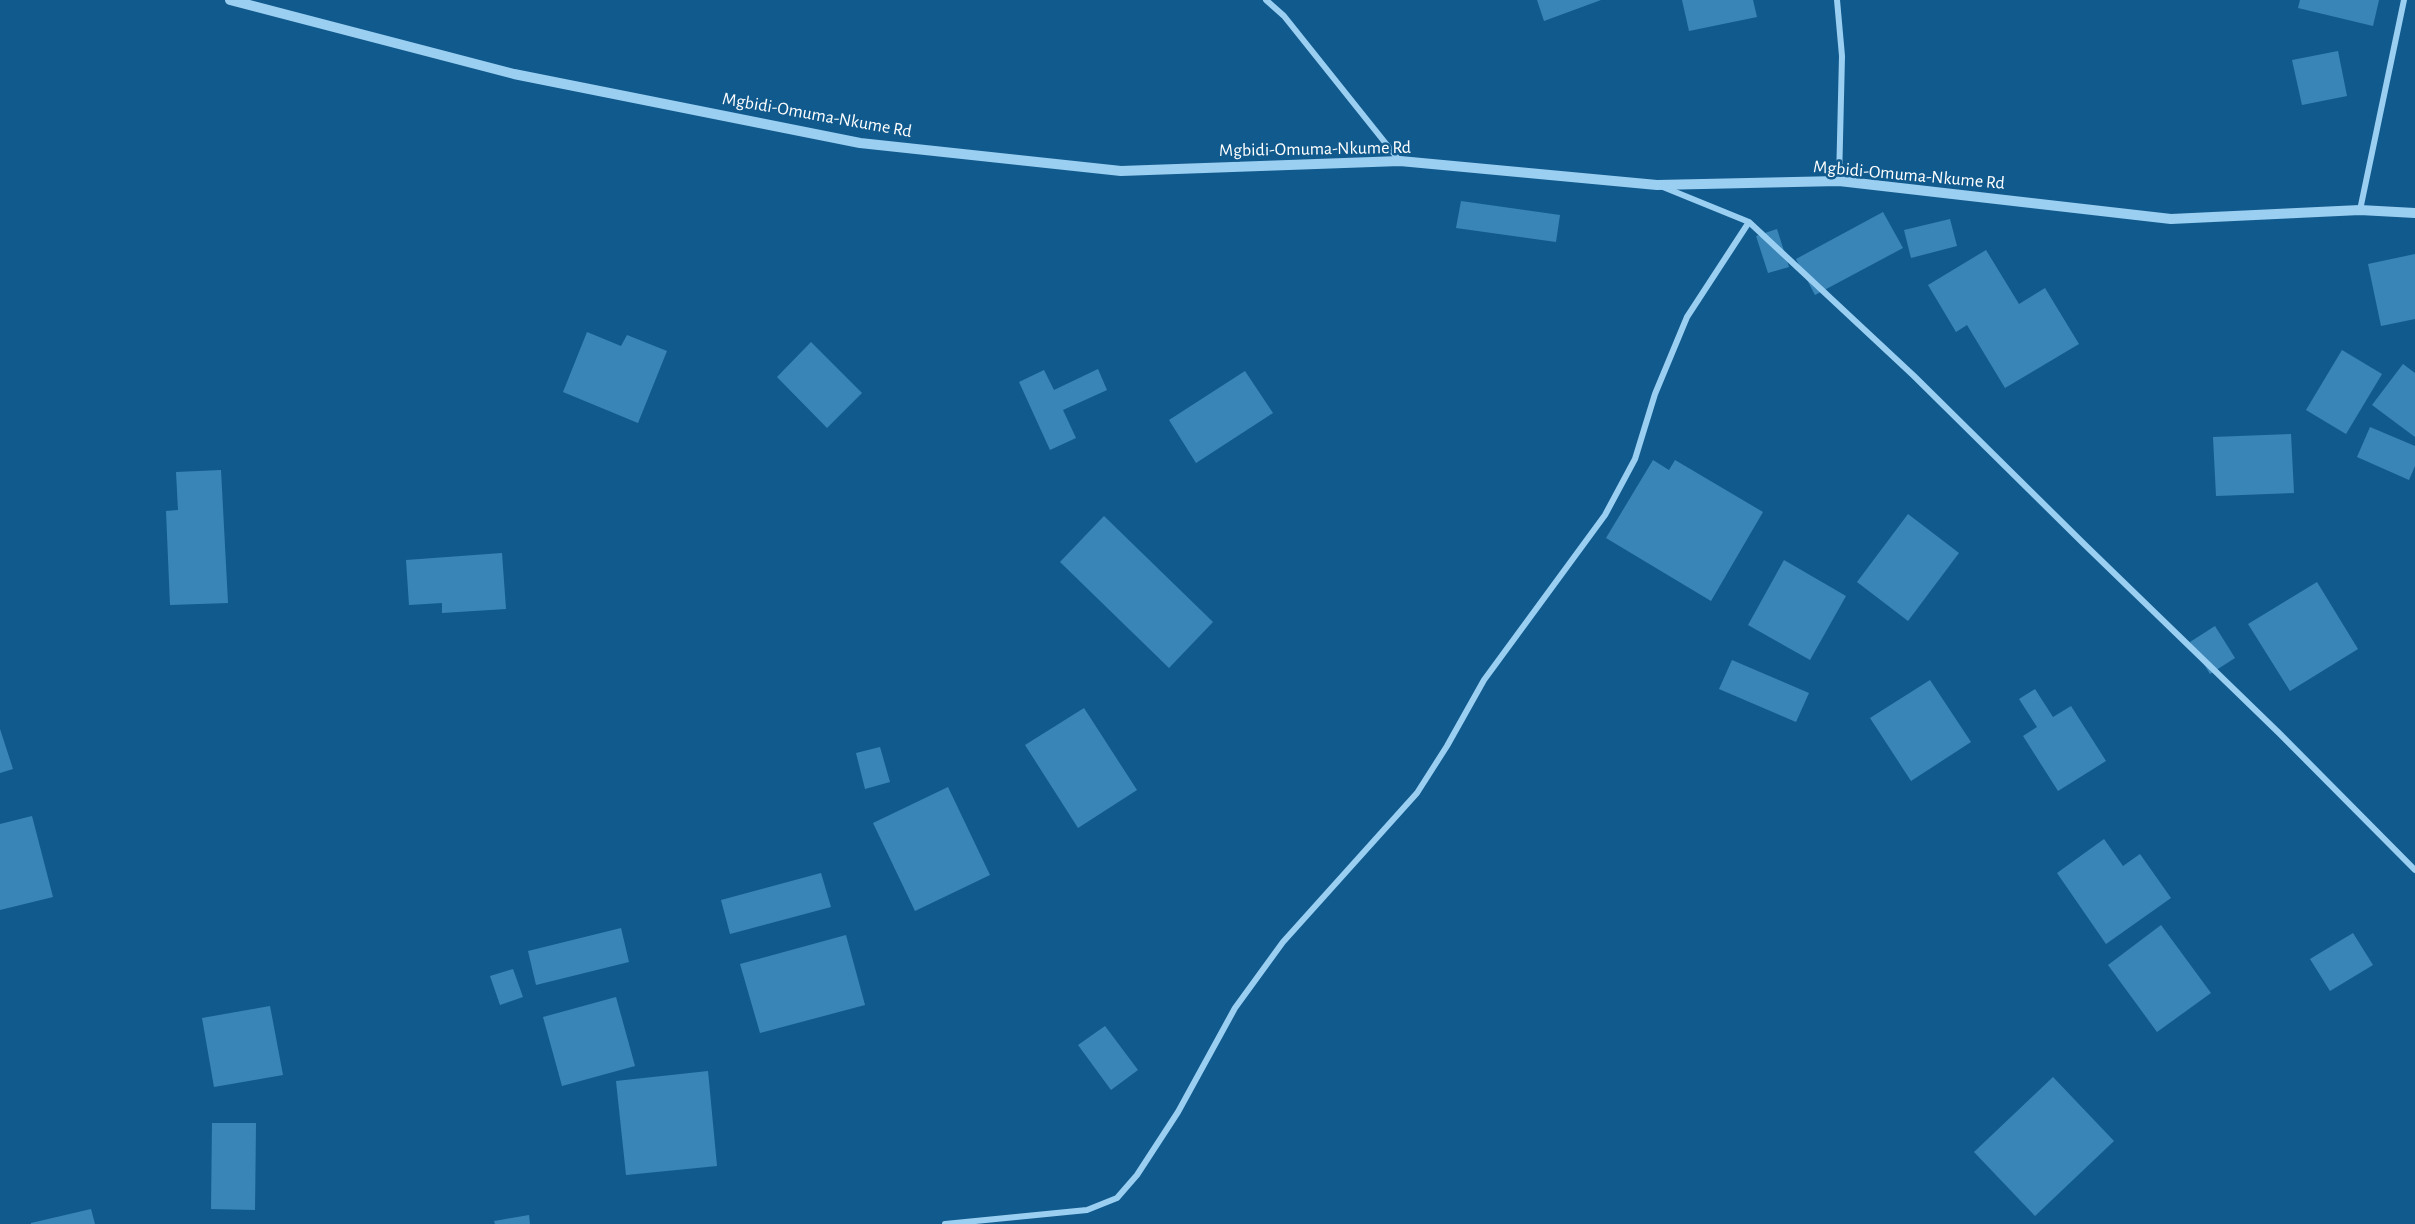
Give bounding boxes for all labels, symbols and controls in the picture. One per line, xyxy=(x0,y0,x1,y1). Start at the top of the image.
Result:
street label: Mgbidi-Omuma-Nkume Rd xyxy=(721,88,913,142)
street label: Mgbidi-Omuma-Nkume Rd xyxy=(1219,137,1411,161)
street label: Mgbidi-Omuma-Nkume Rd xyxy=(1812,156,2006,194)

